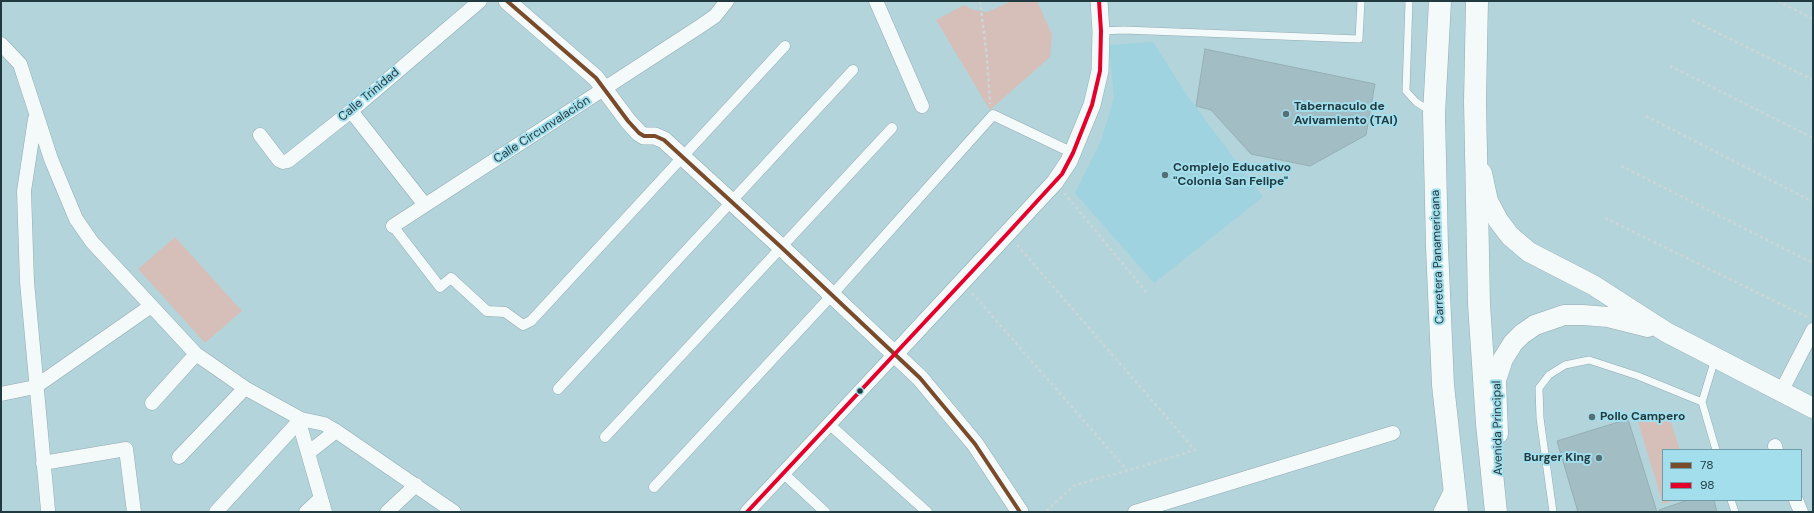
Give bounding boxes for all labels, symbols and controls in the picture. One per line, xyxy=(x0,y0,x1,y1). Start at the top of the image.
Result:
street label: Calle Trinidad xyxy=(336,65,402,125)
street label: Calle Circunvalación xyxy=(491,93,593,167)
place label: Tabernaculo de Avivamiento (TAI) xyxy=(1294,100,1398,128)
marker: Tabernaculo de Avivamiento (TAI) xyxy=(1281,109,1291,119)
place label: Complejo Educativo "Colonia San Felipe" xyxy=(1173,161,1291,189)
marker: Complejo Educativo "Colonia San Felipe" xyxy=(1160,170,1170,180)
street label: Carretera Panamericana xyxy=(1428,190,1448,324)
street label: Avenida Principal xyxy=(1490,380,1506,476)
unlabelled marker xyxy=(855,386,865,396)
place label: Pollo Campero xyxy=(1600,410,1685,424)
marker: Pollo Campero xyxy=(1587,412,1597,422)
legend xyxy=(1662,449,1802,501)
place label: Burger King xyxy=(1524,451,1591,465)
marker: Burger King xyxy=(1594,453,1604,463)
text: 78 xyxy=(1700,457,1714,473)
text: 98 xyxy=(1700,477,1715,493)

